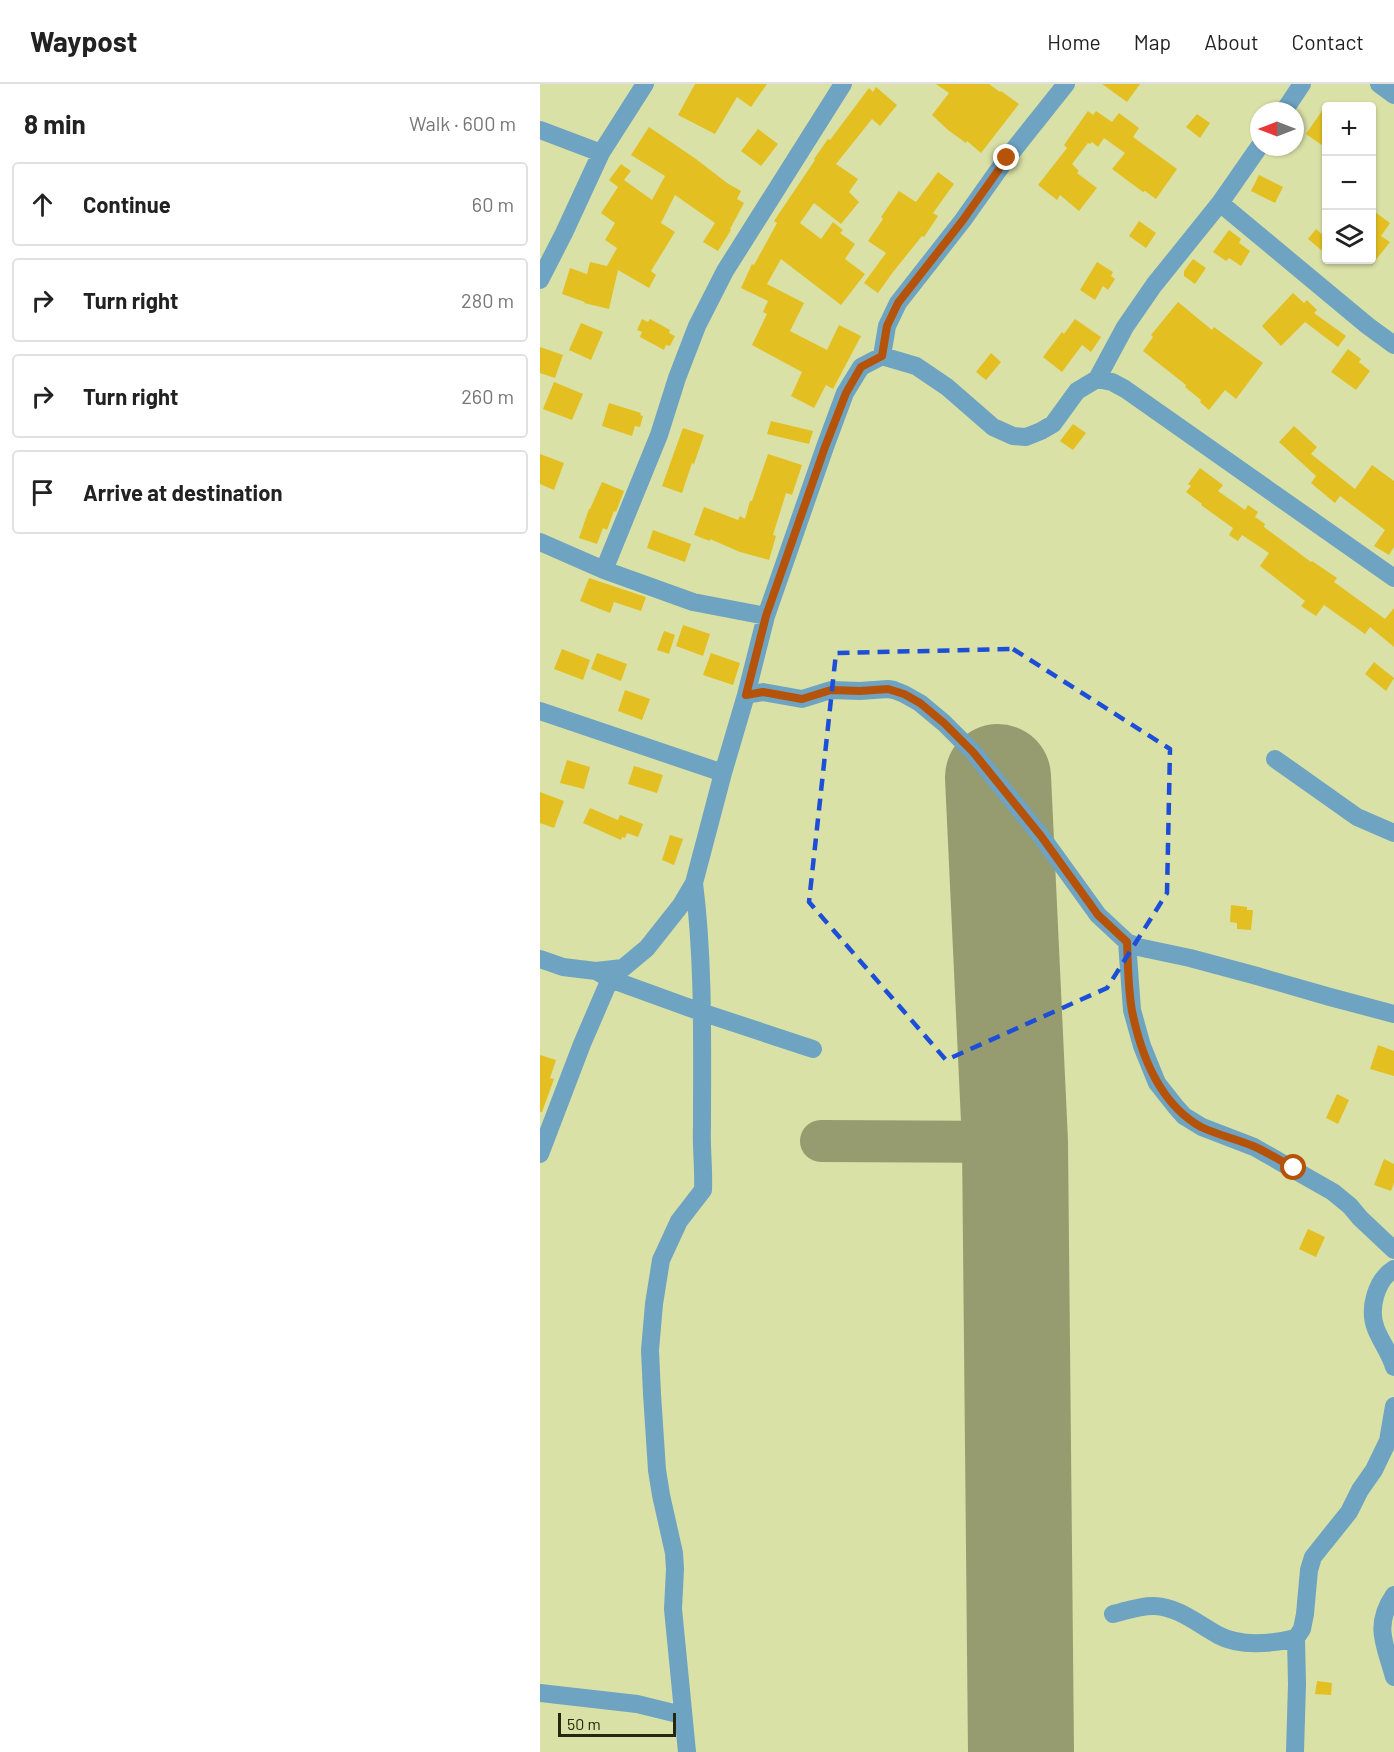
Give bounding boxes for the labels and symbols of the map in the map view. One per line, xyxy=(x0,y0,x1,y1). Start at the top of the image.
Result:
north arrow xyxy=(1250,102,1304,156)
route end xyxy=(993,144,1019,170)
route start xyxy=(1280,1154,1306,1180)
scale bar xyxy=(558,1710,676,1738)

